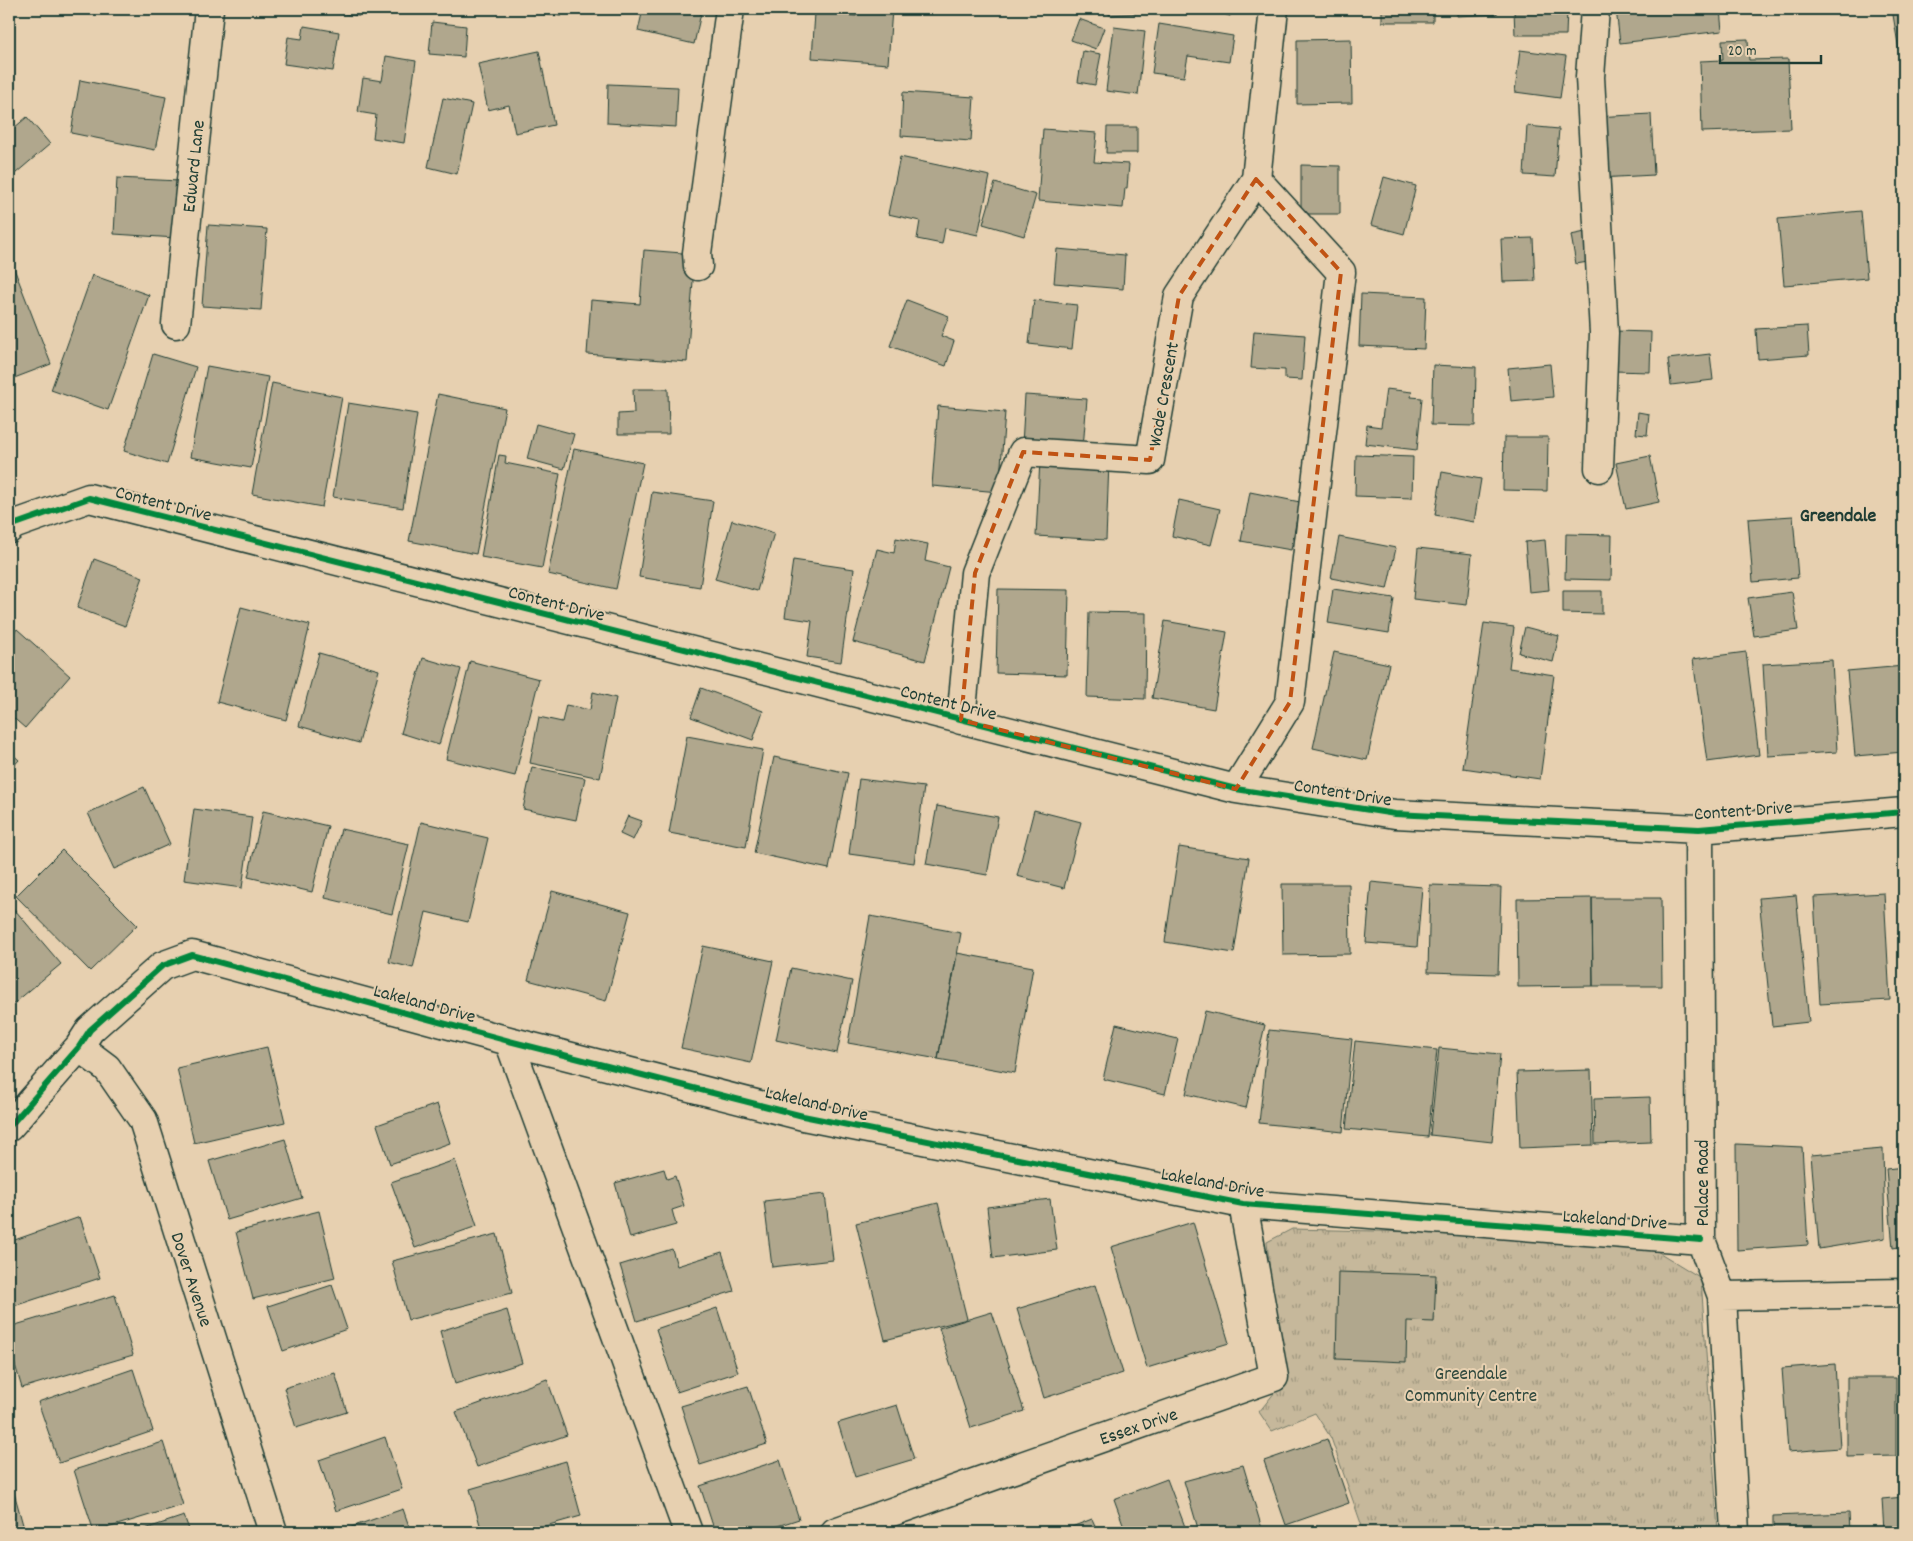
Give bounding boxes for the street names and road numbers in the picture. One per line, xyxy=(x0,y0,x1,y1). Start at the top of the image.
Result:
street label: Edward Lane xyxy=(177,119,214,214)
street label: Wade Crescent xyxy=(1143,340,1188,449)
street label: Content Drive xyxy=(112,480,214,530)
street label: Content Drive xyxy=(505,580,607,630)
street label: Content Drive xyxy=(897,679,999,729)
street label: Content Drive xyxy=(1292,773,1393,816)
street label: Content Drive xyxy=(1693,796,1793,829)
street label: Lakeland Drive xyxy=(370,979,478,1032)
street label: Lakeland Drive xyxy=(762,1080,870,1130)
street label: Palace Road xyxy=(1691,1140,1718,1226)
street label: Lakeland Drive xyxy=(1158,1162,1266,1207)
street label: Lakeland Drive xyxy=(1561,1204,1668,1239)
street label: Dover Avenue xyxy=(162,1229,218,1331)
street label: Essex Drive xyxy=(1096,1402,1182,1454)

